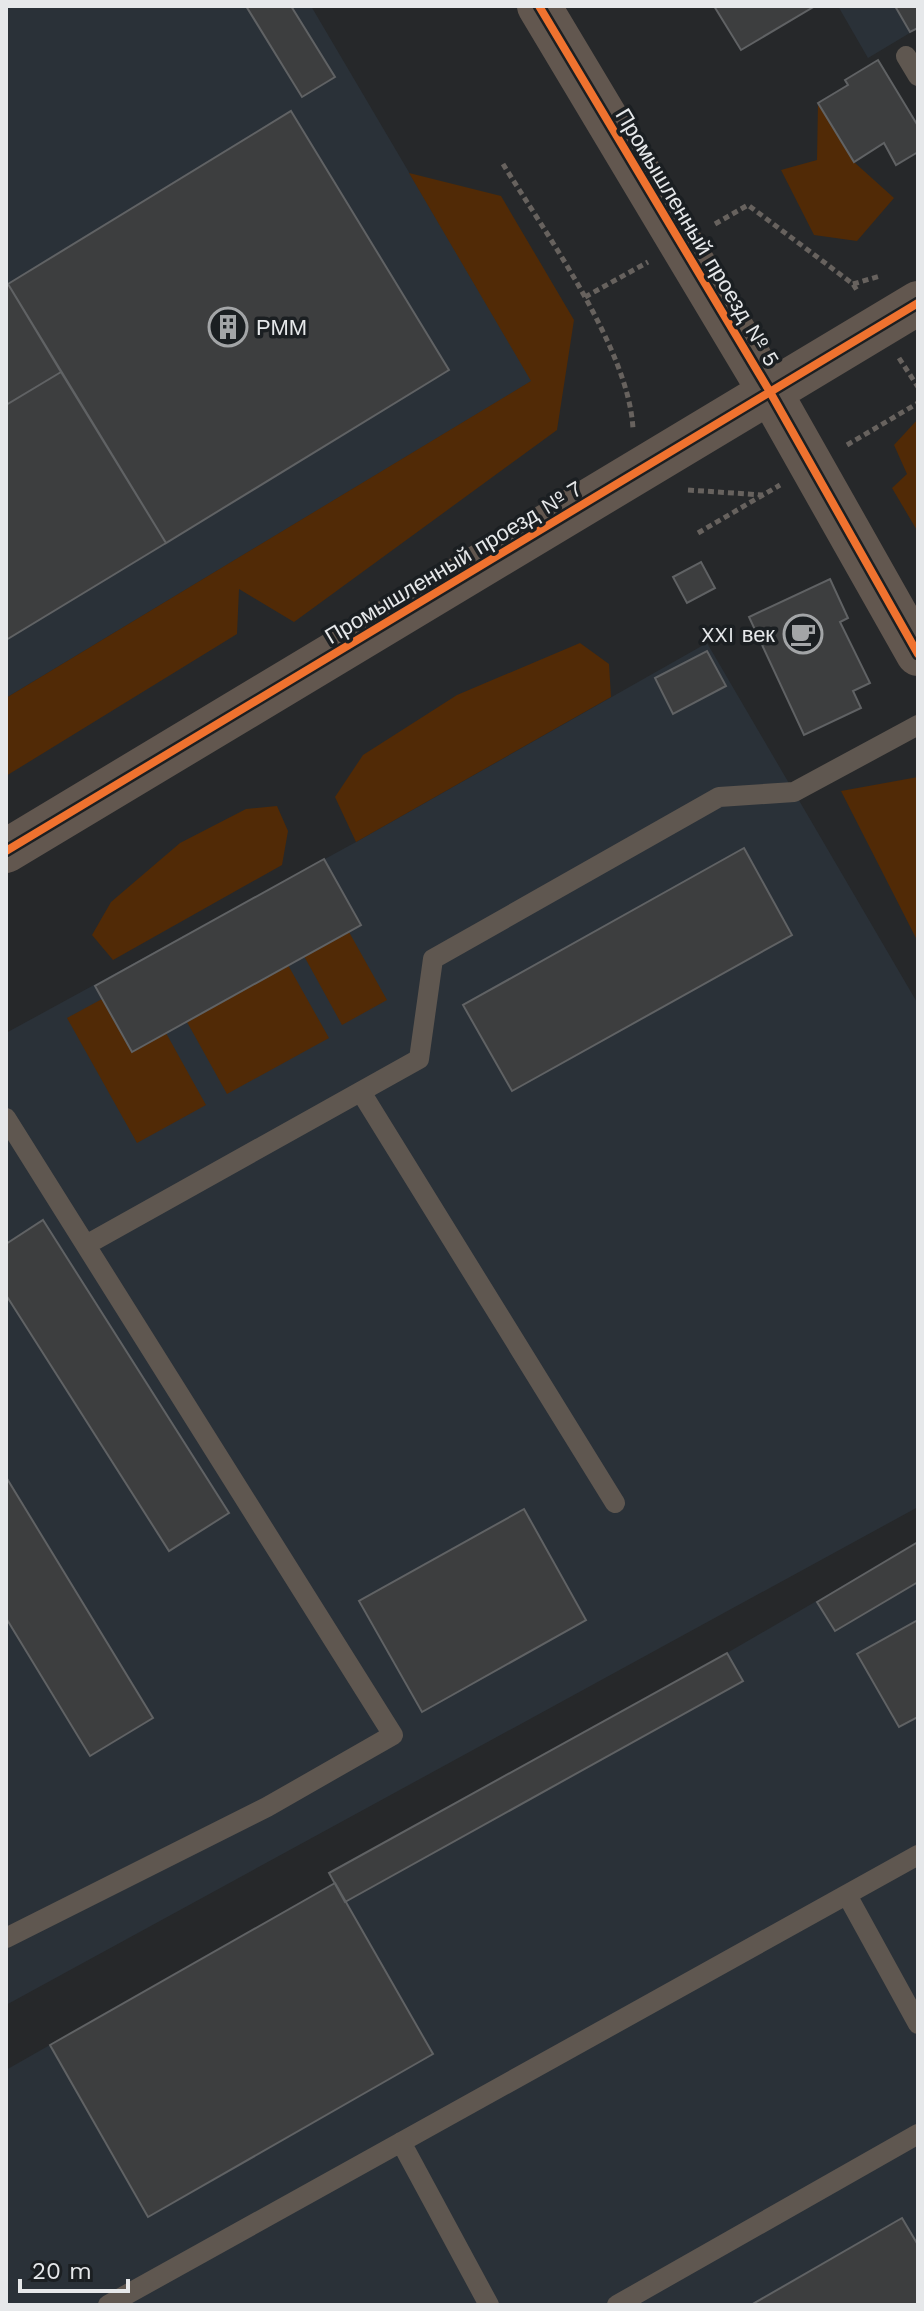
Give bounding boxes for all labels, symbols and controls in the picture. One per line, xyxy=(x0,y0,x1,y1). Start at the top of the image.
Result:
street label: Промышленный проезд № 5 xyxy=(611,104,785,371)
building icon: РММ xyxy=(207,306,249,348)
place label: РММ xyxy=(256,315,307,340)
street label: Промышленный проезд № 7 xyxy=(320,476,586,649)
cafe icon: XXI век xyxy=(782,613,824,655)
place label: XXI век xyxy=(701,622,775,647)
scale bar xyxy=(20,2243,128,2293)
text: 20 m xyxy=(32,2257,92,2285)

